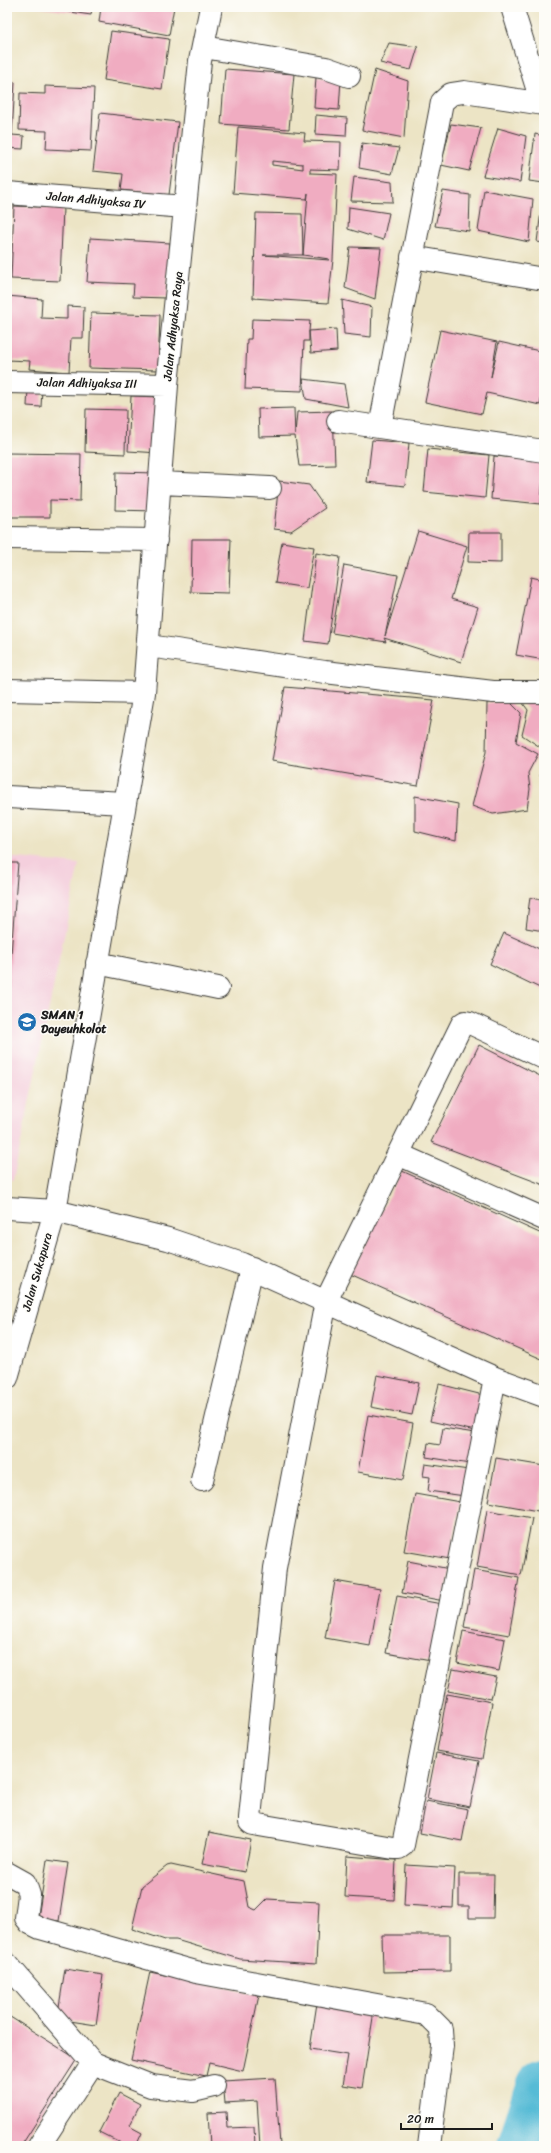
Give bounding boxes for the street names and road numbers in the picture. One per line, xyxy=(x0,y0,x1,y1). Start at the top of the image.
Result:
street label: Jalan Adhiyaksa IV xyxy=(44,185,147,215)
street label: Jalan Adhyaksa Raya xyxy=(156,270,190,383)
street label: Jalan Adhiyaksa III xyxy=(36,371,137,395)
street label: Jalan Sukapura xyxy=(15,1230,59,1315)

